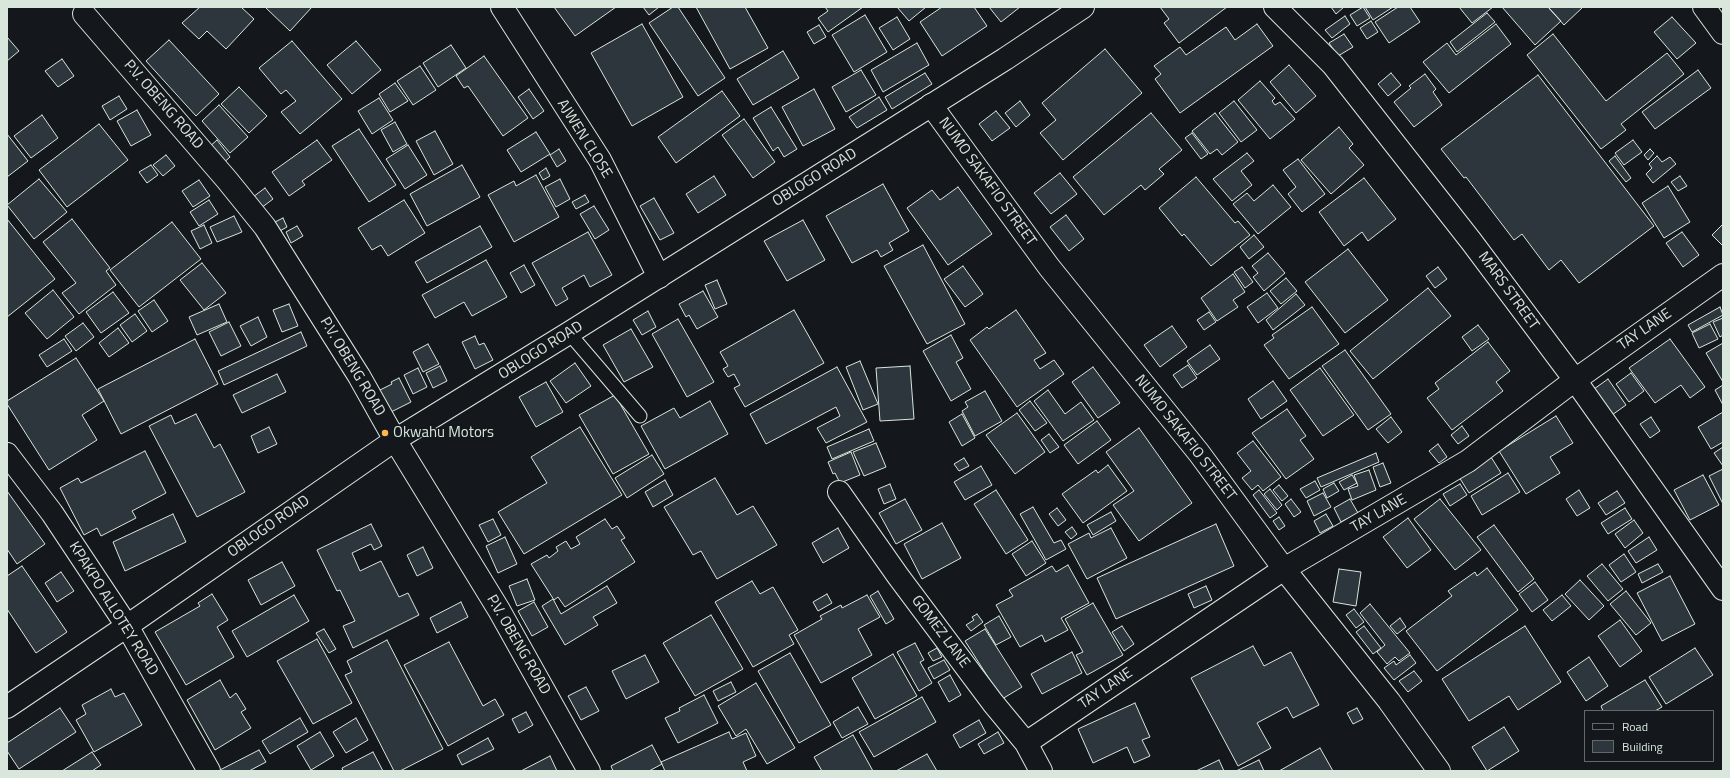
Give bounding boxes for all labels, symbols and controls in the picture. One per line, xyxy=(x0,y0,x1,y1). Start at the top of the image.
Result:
street label: P.V. OBENG ROAD xyxy=(119,57,207,153)
street label: AJWEN CLOSE xyxy=(553,96,615,182)
street label: NUMO SAKAFIO STREET xyxy=(934,114,1040,250)
street label: OBLOGO ROAD xyxy=(770,145,860,211)
street label: MARS STREET xyxy=(1474,249,1542,333)
street label: TAY LANE xyxy=(1615,305,1675,355)
street label: P.V. OBENG ROAD xyxy=(315,314,389,420)
street label: OBLOGO ROAD xyxy=(496,318,586,384)
street label: NUMO SAKAFIO STREET xyxy=(1130,372,1240,504)
place label: Okwahu Motors xyxy=(393,424,494,442)
marker: Okwahu Motors xyxy=(380,428,390,438)
street label: TAY LANE xyxy=(1348,491,1410,537)
street label: OBLOGO ROAD xyxy=(225,492,313,562)
street label: KPAKPO ALLOTEY ROAD xyxy=(64,539,162,679)
street label: P.V. OBENG ROAD xyxy=(482,592,554,698)
street label: GOMEZ LANE xyxy=(907,592,973,672)
street label: TAY LANE xyxy=(1076,664,1136,714)
legend xyxy=(1584,710,1714,762)
text: Road xyxy=(1622,717,1648,736)
text: Building xyxy=(1622,737,1663,756)

